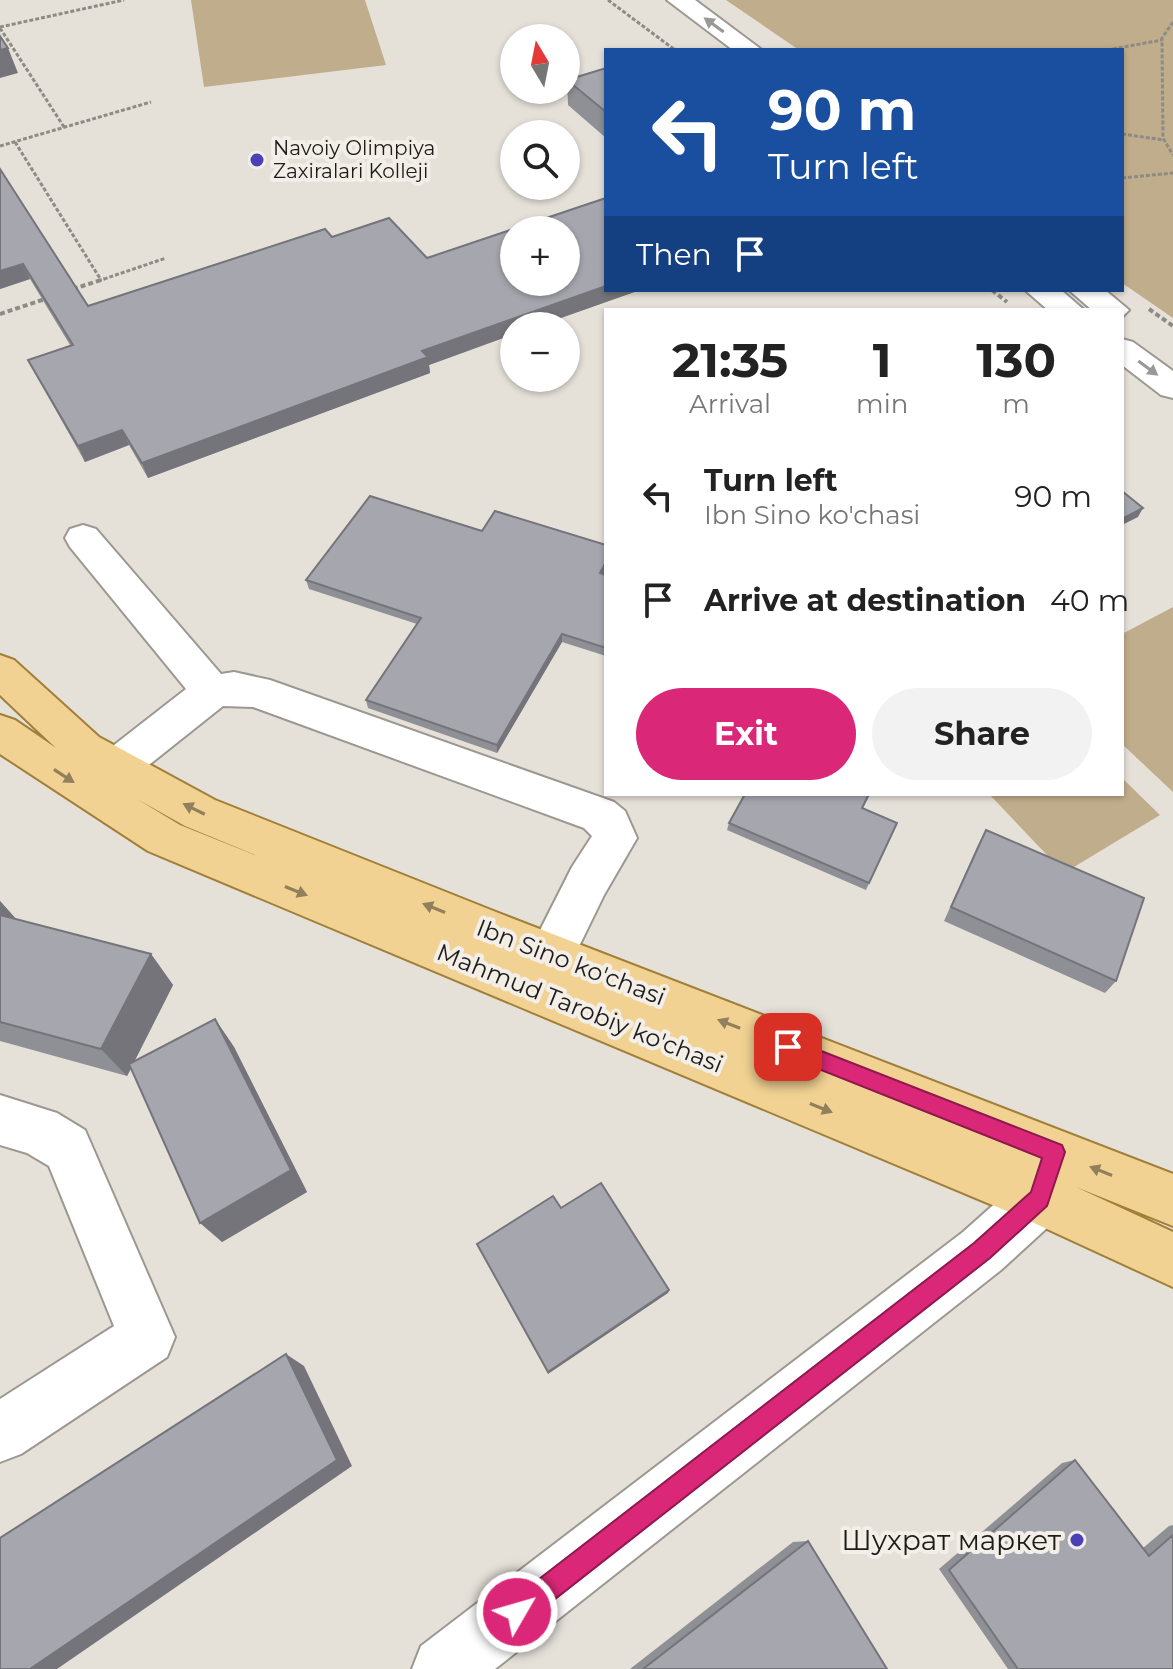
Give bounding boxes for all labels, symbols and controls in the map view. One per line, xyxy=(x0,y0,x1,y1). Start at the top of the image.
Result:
one-way arrow xyxy=(703,17,725,33)
north arrow xyxy=(500,24,580,104)
map controls xyxy=(500,24,580,392)
text: 90 m xyxy=(768,76,916,144)
icon: left xyxy=(636,80,740,184)
button: search xyxy=(500,120,580,200)
place label: Navoiy Olimpiya Zaxiralari Kolleji xyxy=(273,136,435,183)
text: Turn left xyxy=(768,144,919,188)
marker: Navoiy Olimpiya Zaxiralari Kolleji xyxy=(248,151,266,169)
button: + xyxy=(500,216,580,296)
icon: arrive xyxy=(728,232,772,276)
text: Then xyxy=(636,236,712,273)
button: − xyxy=(500,312,580,392)
text: 21:35 xyxy=(672,331,788,389)
text: 1 xyxy=(873,331,892,389)
text: 130 xyxy=(976,331,1056,389)
one-way arrow xyxy=(1137,360,1158,375)
text: Arrival xyxy=(689,388,771,420)
text: min xyxy=(856,388,908,420)
text: m xyxy=(1002,388,1030,420)
text: Turn left xyxy=(704,462,837,499)
icon: left xyxy=(636,474,680,518)
text: 90 m xyxy=(1014,478,1092,515)
text: Ibn Sino ko'chasi xyxy=(704,499,920,531)
icon: arrive xyxy=(636,578,680,622)
text: Arrive at destination xyxy=(704,582,1026,619)
text: 40 m xyxy=(1050,582,1129,619)
button: Exit xyxy=(636,688,856,780)
button: Share xyxy=(872,688,1092,780)
one-way arrow xyxy=(53,769,74,784)
one-way arrow xyxy=(182,802,206,816)
one-way arrow xyxy=(284,885,308,898)
one-way arrow xyxy=(422,902,446,915)
street label: Ibn Sino ko'chasi xyxy=(473,913,669,1011)
street label: Mahmud Tarobiy ko'chasi xyxy=(433,937,727,1079)
pin xyxy=(754,1013,822,1081)
one-way arrow xyxy=(717,1017,741,1030)
icon: arrive xyxy=(766,1025,810,1069)
one-way arrow xyxy=(809,1102,833,1115)
one-way arrow xyxy=(1089,1164,1113,1177)
place label: Шухрат маркет xyxy=(841,1523,1062,1557)
marker: Шухрат маркет xyxy=(1068,1531,1086,1549)
position arrow xyxy=(475,1570,559,1654)

